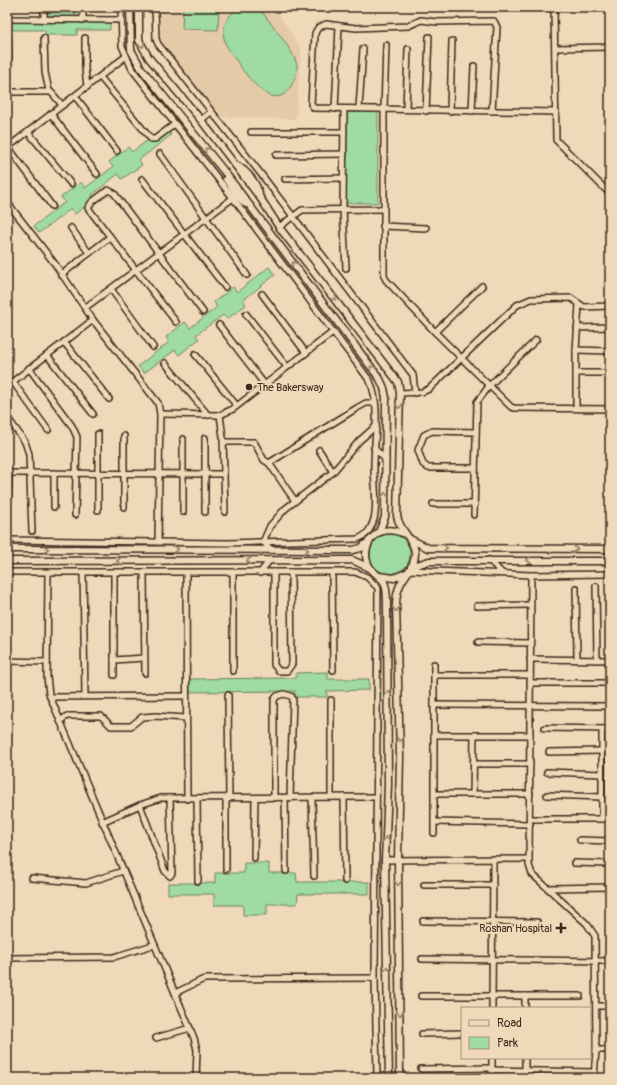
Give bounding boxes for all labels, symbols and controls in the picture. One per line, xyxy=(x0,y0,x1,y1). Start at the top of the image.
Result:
one-way arrow xyxy=(137,41,145,49)
one-way arrow xyxy=(205,147,212,154)
one-way arrow xyxy=(292,262,299,269)
one-way arrow xyxy=(329,294,336,301)
one-way arrow xyxy=(370,366,377,373)
place label: The Bakersway xyxy=(257,381,324,394)
marker: The Bakersway xyxy=(244,382,254,392)
one-way arrow xyxy=(395,403,403,409)
one-way arrow xyxy=(381,492,389,498)
one-way arrow xyxy=(442,544,448,552)
one-way arrow xyxy=(43,545,49,553)
one-way arrow xyxy=(173,545,179,553)
one-way arrow xyxy=(572,545,578,553)
one-way arrow xyxy=(303,546,309,554)
one-way arrow xyxy=(526,556,532,564)
one-way arrow xyxy=(116,557,122,565)
one-way arrow xyxy=(246,557,252,565)
one-way arrow xyxy=(392,606,400,612)
one-way arrow xyxy=(384,690,392,696)
one-way arrow xyxy=(395,736,404,742)
one-way arrow xyxy=(382,836,390,842)
one-way arrow xyxy=(394,880,402,886)
place label: Roshan Hospital xyxy=(479,922,552,935)
marker: Roshan Hospital xyxy=(555,922,567,934)
one-way arrow xyxy=(383,966,391,972)
legend xyxy=(461,1007,591,1059)
one-way arrow xyxy=(396,1010,404,1016)
text: Road xyxy=(497,1016,522,1031)
text: Park xyxy=(497,1036,518,1051)

